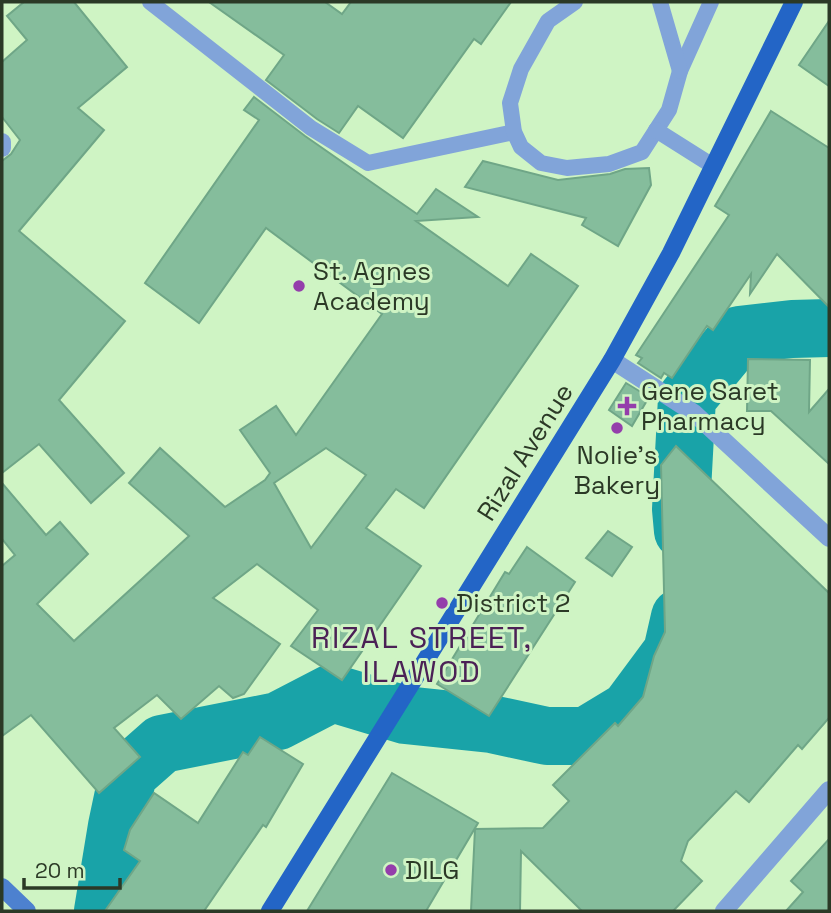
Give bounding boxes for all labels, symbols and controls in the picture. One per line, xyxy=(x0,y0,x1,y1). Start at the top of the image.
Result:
place label: St. Agnes Academy xyxy=(313,254,431,318)
marker: St. Agnes Academy xyxy=(291,278,307,294)
place label: Gene Saret Pharmacy xyxy=(641,374,779,438)
street label: Rizal Avenue xyxy=(469,377,581,527)
marker: Gene Saret Pharmacy xyxy=(619,398,635,414)
marker: Nolie's Bakery xyxy=(609,420,625,436)
place label: Nolie's Bakery xyxy=(574,438,660,502)
place label: District 2 xyxy=(456,586,571,620)
marker: District 2 xyxy=(434,595,450,611)
district label: RIZAL STREET, ILAWOD xyxy=(311,618,533,691)
scale bar xyxy=(24,846,121,890)
place label: DILG xyxy=(405,853,459,887)
text: 20 m xyxy=(35,857,85,884)
marker: DILG xyxy=(383,862,399,878)

